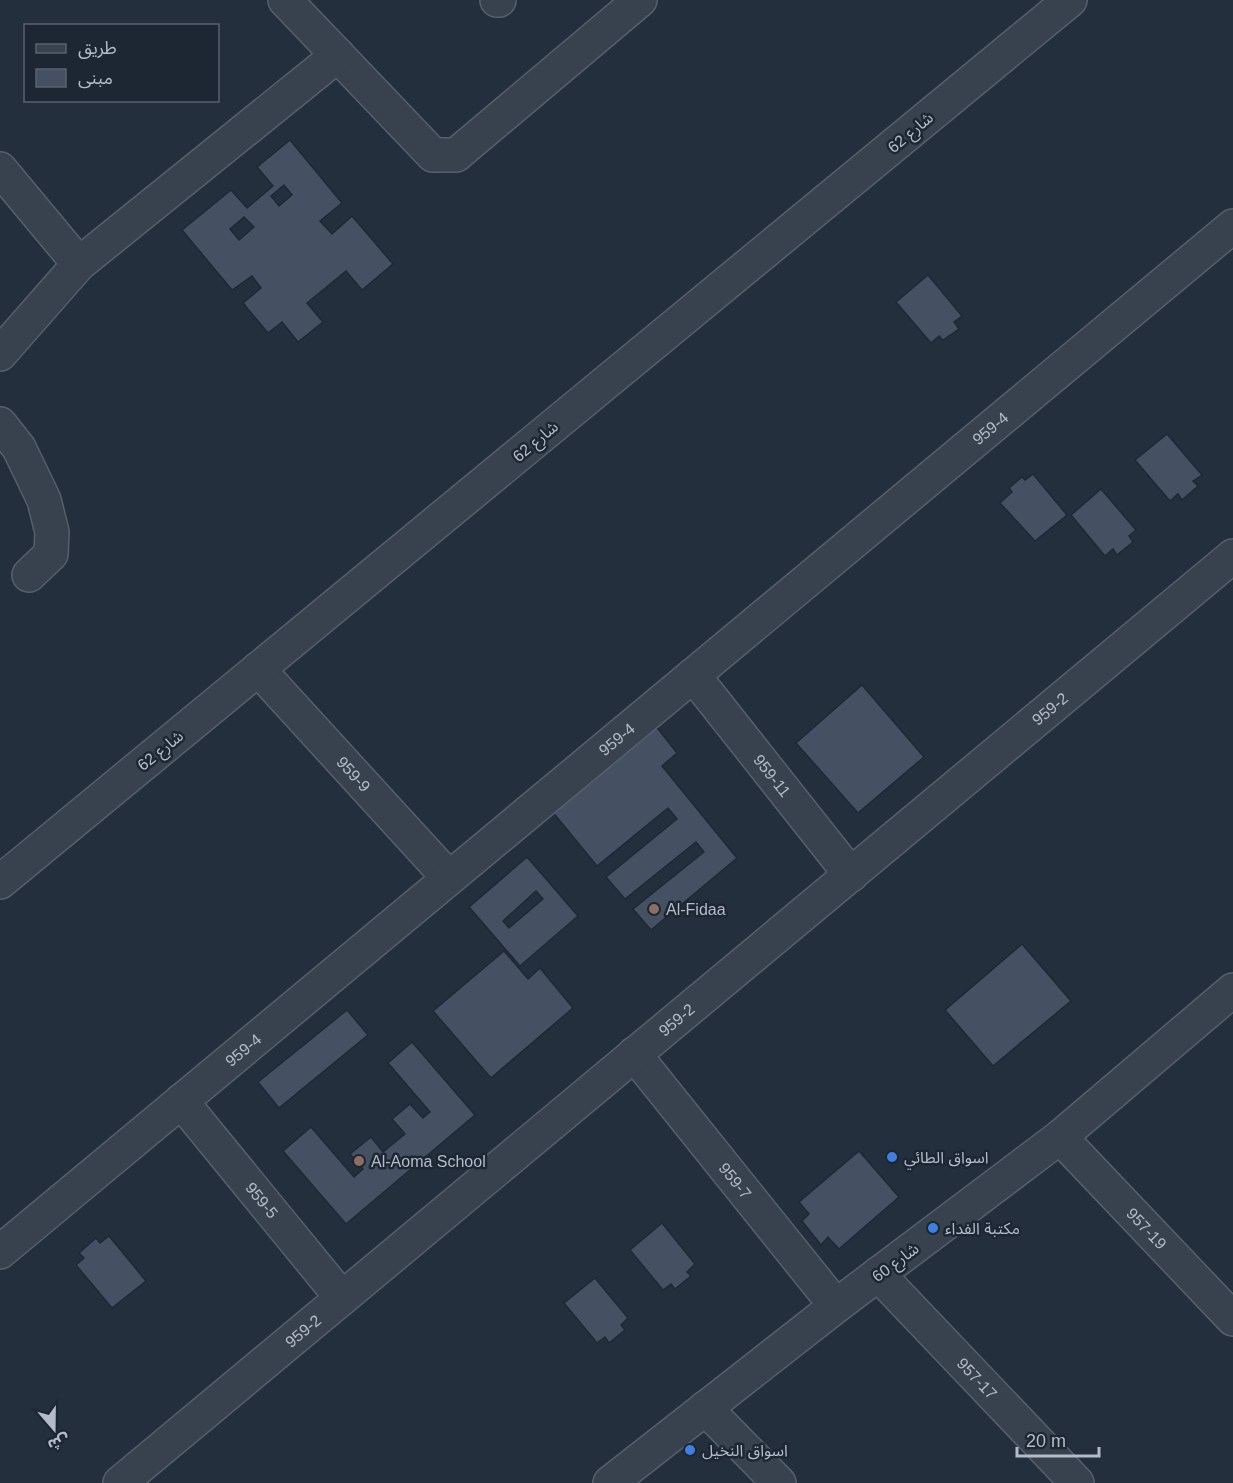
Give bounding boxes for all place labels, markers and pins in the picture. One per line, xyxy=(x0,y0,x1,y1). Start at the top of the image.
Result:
place label: Al-Fidaa xyxy=(666,901,726,918)
marker: Al-Fidaa xyxy=(647,902,661,916)
place label: اسواق الطائي xyxy=(904,1149,989,1170)
marker: اسواق الطائي xyxy=(885,1150,899,1164)
place label: Al-Aoma School xyxy=(371,1153,486,1170)
marker: Al-Aoma School xyxy=(352,1154,366,1168)
place label: مكتبة الفداء xyxy=(945,1220,1020,1237)
marker: مكتبة الفداء xyxy=(926,1221,940,1235)
place label: اسواق النخيل xyxy=(702,1442,788,1460)
marker: اسواق النخيل xyxy=(683,1443,697,1457)

